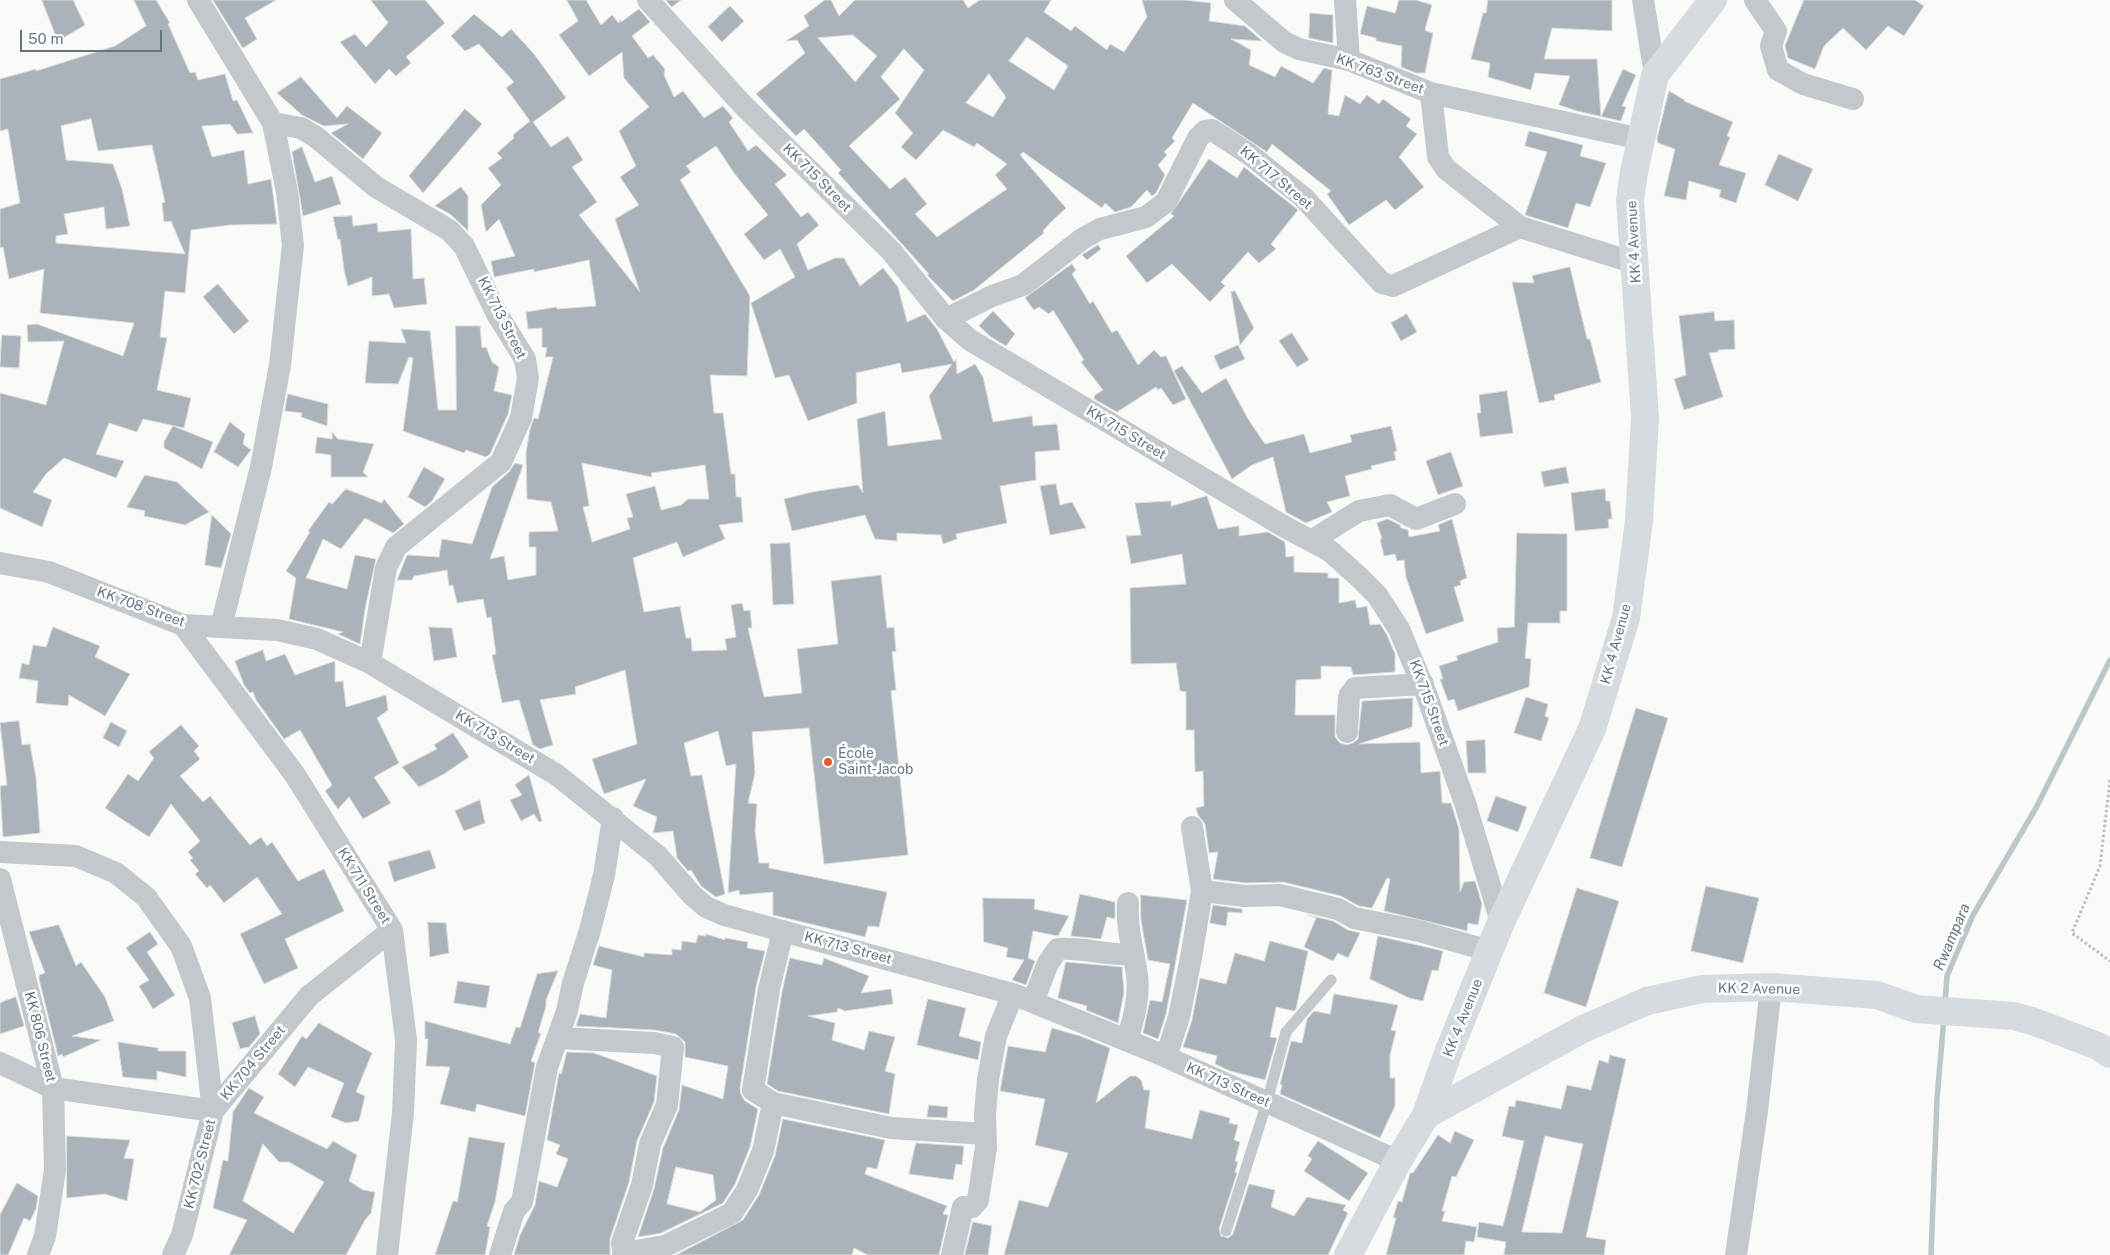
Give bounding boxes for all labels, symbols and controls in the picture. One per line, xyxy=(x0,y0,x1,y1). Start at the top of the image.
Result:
scale bar xyxy=(22,20,165,52)
text: 50 m xyxy=(28,30,63,47)
street label: KK 763 Street xyxy=(1334,50,1426,98)
street label: KK 715 Street xyxy=(779,140,855,216)
street label: KK 717 Street xyxy=(1236,143,1316,213)
street label: KK 4 Avenue xyxy=(1623,200,1645,284)
street label: KK 713 Street xyxy=(474,274,530,362)
street label: KK 715 Street xyxy=(1083,403,1169,463)
street label: KK 708 Street xyxy=(95,583,187,631)
street label: KK 4 Avenue xyxy=(1597,602,1635,686)
street label: KK 715 Street xyxy=(1406,658,1452,748)
street label: KK 713 Street xyxy=(452,707,538,767)
place label: École Saint-Jacob xyxy=(838,746,913,779)
marker: École Saint-Jacob xyxy=(822,756,834,768)
street label: KK 711 Street xyxy=(334,845,394,927)
water label: Rwampara xyxy=(1930,901,1974,973)
street label: KK 713 Street xyxy=(802,928,894,968)
street label: KK 4 Avenue xyxy=(1440,976,1486,1060)
street label: KK 2 Avenue xyxy=(1718,980,1800,998)
street label: KK 806 Street xyxy=(21,990,59,1084)
street label: KK 704 Street xyxy=(217,1022,289,1104)
street label: KK 713 Street xyxy=(1183,1059,1273,1111)
street label: KK 702 Street xyxy=(181,1117,219,1211)

